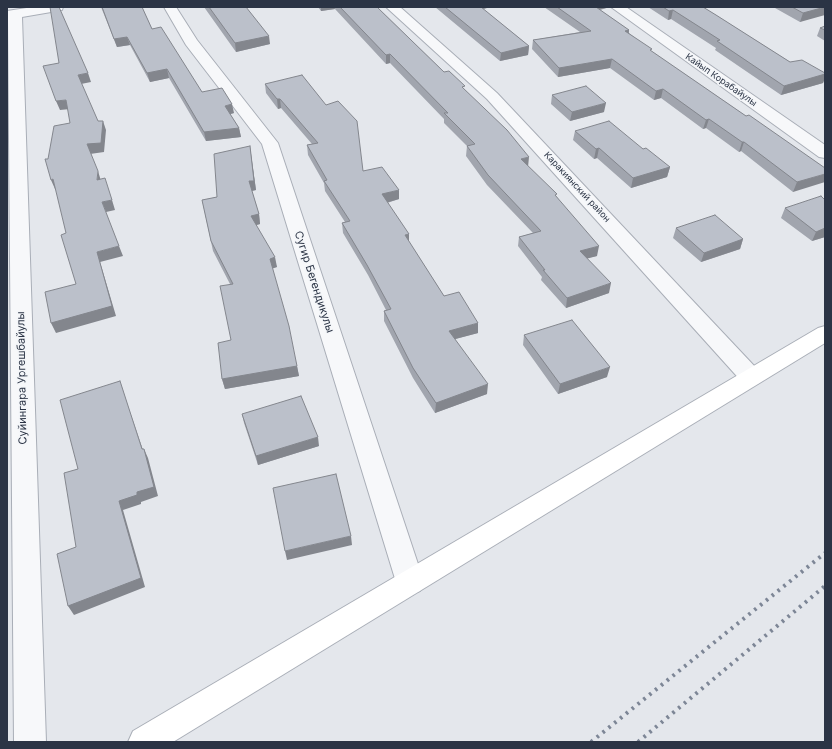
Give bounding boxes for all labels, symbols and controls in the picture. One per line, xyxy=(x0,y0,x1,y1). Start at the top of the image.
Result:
street label: Кайып Корабайулы xyxy=(683,51,759,109)
street label: Каракиянский район xyxy=(542,150,612,224)
street label: Сугир Бегендикулы xyxy=(291,230,337,334)
street label: Суйингара Ургешбайулы xyxy=(14,311,30,445)

